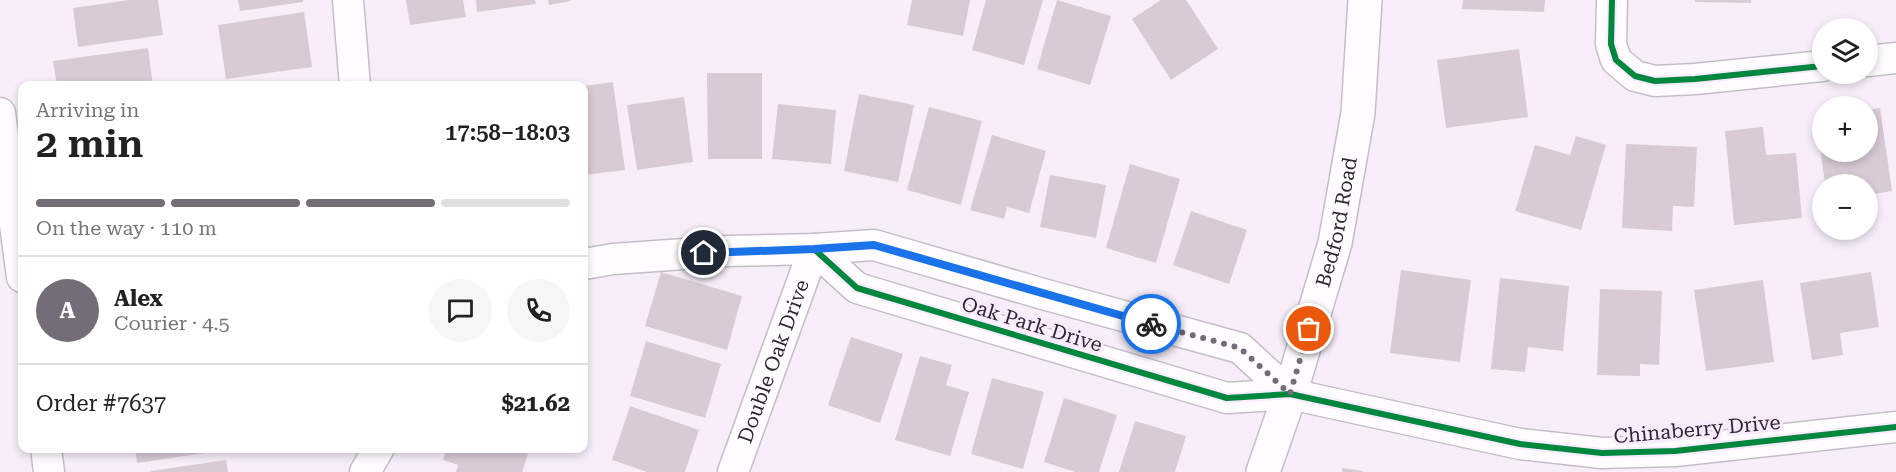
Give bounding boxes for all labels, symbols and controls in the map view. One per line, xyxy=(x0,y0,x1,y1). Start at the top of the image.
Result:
map controls xyxy=(1812,18,1878,240)
button: layers xyxy=(1812,18,1878,84)
button: + xyxy=(1812,96,1878,162)
text: Arriving in xyxy=(36,98,139,122)
text: 17:58–18:03 xyxy=(445,120,570,145)
text: 2 min xyxy=(36,121,143,167)
street label: Bedford Road xyxy=(1311,155,1362,290)
button: − xyxy=(1812,174,1878,240)
text: On the way · 110 m xyxy=(36,216,217,240)
pin xyxy=(678,227,729,278)
icon: home xyxy=(687,236,720,269)
street label: Double Oak Drive xyxy=(733,276,814,446)
button: chat xyxy=(429,279,492,342)
button: phone xyxy=(507,279,570,342)
text: Alex xyxy=(114,286,163,311)
street label: Oak Park Drive xyxy=(959,291,1105,357)
courier xyxy=(1121,294,1181,354)
text: A xyxy=(60,298,75,323)
pin xyxy=(1283,303,1334,354)
icon: bike xyxy=(1135,308,1168,341)
text: Courier · 4.5 xyxy=(114,311,230,335)
icon: bag xyxy=(1292,312,1325,345)
text: Order #7637 xyxy=(36,391,166,416)
text: $21.62 xyxy=(501,391,570,416)
street label: Chinaberry Drive xyxy=(1613,410,1781,448)

